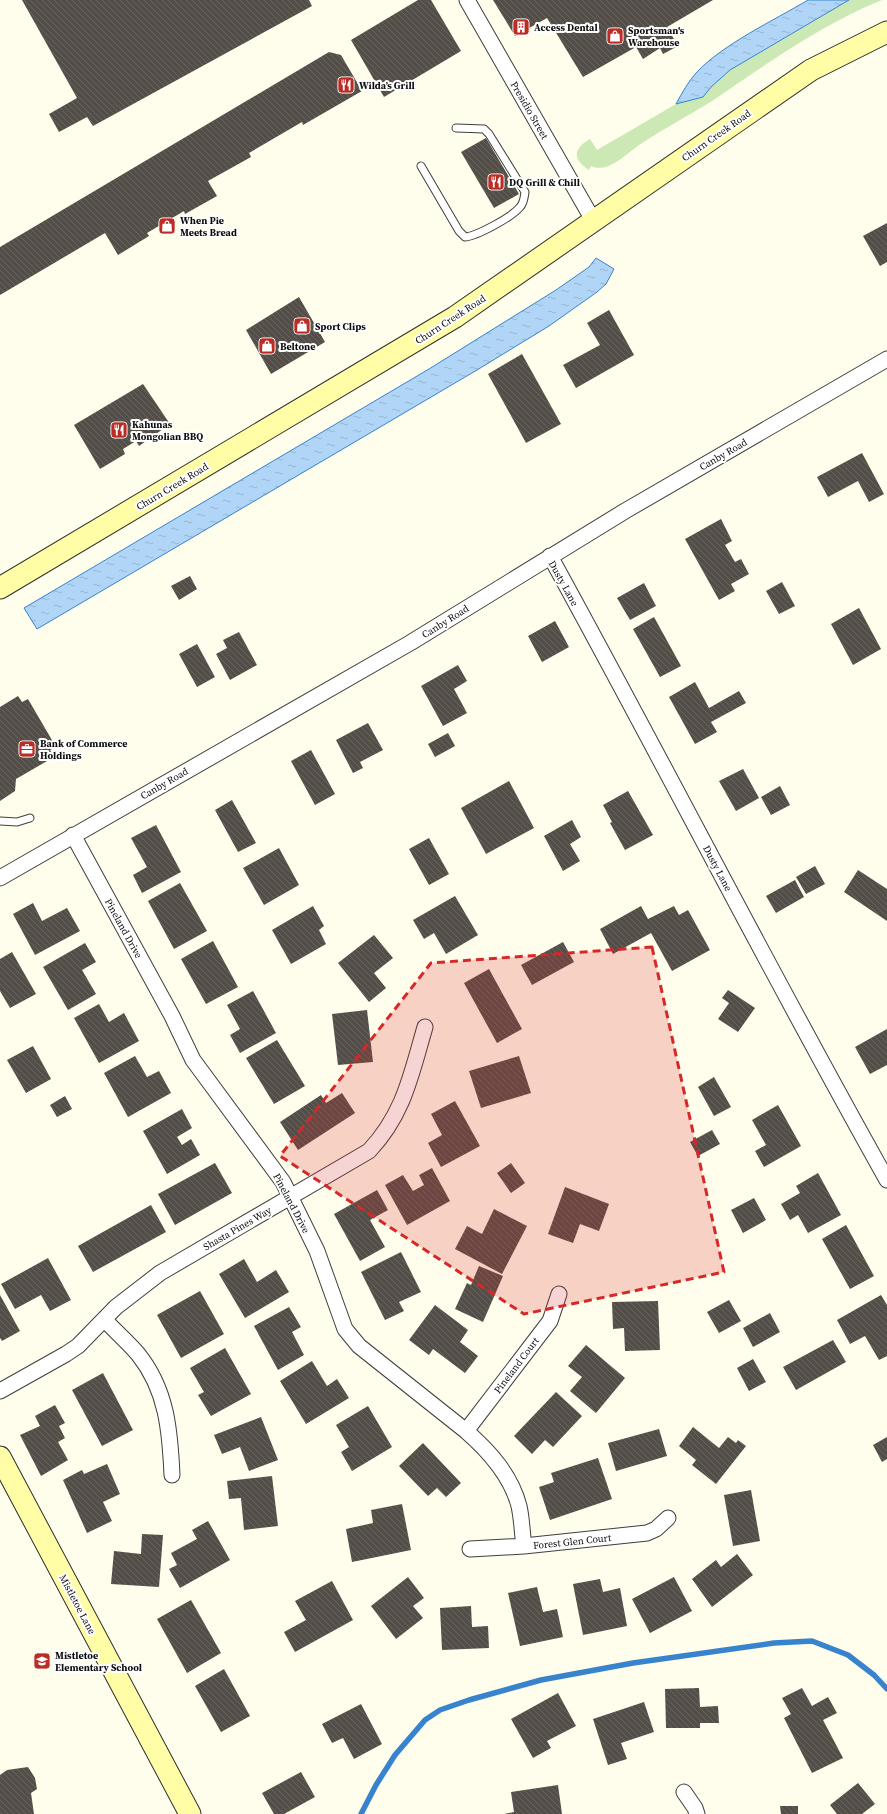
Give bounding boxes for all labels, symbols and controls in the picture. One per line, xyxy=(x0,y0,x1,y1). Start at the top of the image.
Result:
building icon: Access Dental xyxy=(511,17,531,37)
place label: Access Dental xyxy=(534,21,598,34)
place label: Sportsman's Warehouse xyxy=(628,24,685,49)
shop icon: Sportsman's Warehouse xyxy=(605,26,625,46)
restaurant icon: Wilda’s Grill xyxy=(336,75,356,95)
place label: Wilda’s Grill xyxy=(359,79,415,92)
street label: Presidio Street xyxy=(508,79,552,142)
street label: Churn Creek Road xyxy=(679,106,754,164)
restaurant icon: DQ Grill & Chill xyxy=(486,172,506,192)
place label: DQ Grill & Chill xyxy=(509,176,580,189)
place label: When Pie Meets Bread xyxy=(180,214,237,239)
shop icon: When Pie Meets Bread xyxy=(157,216,177,236)
street label: Churn Creek Road xyxy=(412,292,488,347)
shop icon: Sport Clips xyxy=(292,316,312,336)
place label: Sport Clips xyxy=(315,320,366,333)
shop icon: Beltone xyxy=(257,336,277,356)
place label: Beltone xyxy=(280,340,315,353)
place label: Kahunas Mongolian BBQ xyxy=(132,418,203,443)
restaurant icon: Kahunas Mongolian BBQ xyxy=(109,420,129,440)
street label: Canby Road xyxy=(697,435,750,473)
street label: Churn Creek Road xyxy=(134,460,211,513)
street label: Dusty Lane xyxy=(546,558,581,608)
street label: Canby Road xyxy=(419,602,472,641)
place label: Bank of Commerce Holdings xyxy=(40,737,127,762)
office icon: Bank of Commerce Holdings xyxy=(17,739,37,759)
street label: Canby Road xyxy=(138,764,191,802)
street label: Dusty Lane xyxy=(700,843,735,893)
street label: Pineland Drive xyxy=(102,896,145,960)
street label: Pineland Drive xyxy=(270,1171,313,1235)
street label: Shasta Pines Way xyxy=(201,1203,274,1253)
street label: Pineland Court xyxy=(491,1334,542,1396)
street label: Forest Glen Court xyxy=(532,1531,613,1552)
street label: Mistletoe Lane xyxy=(56,1572,99,1636)
place label: Mistletoe Elementary School xyxy=(55,1649,142,1674)
school or university icon: Mistletoe Elementary School xyxy=(32,1651,52,1671)

